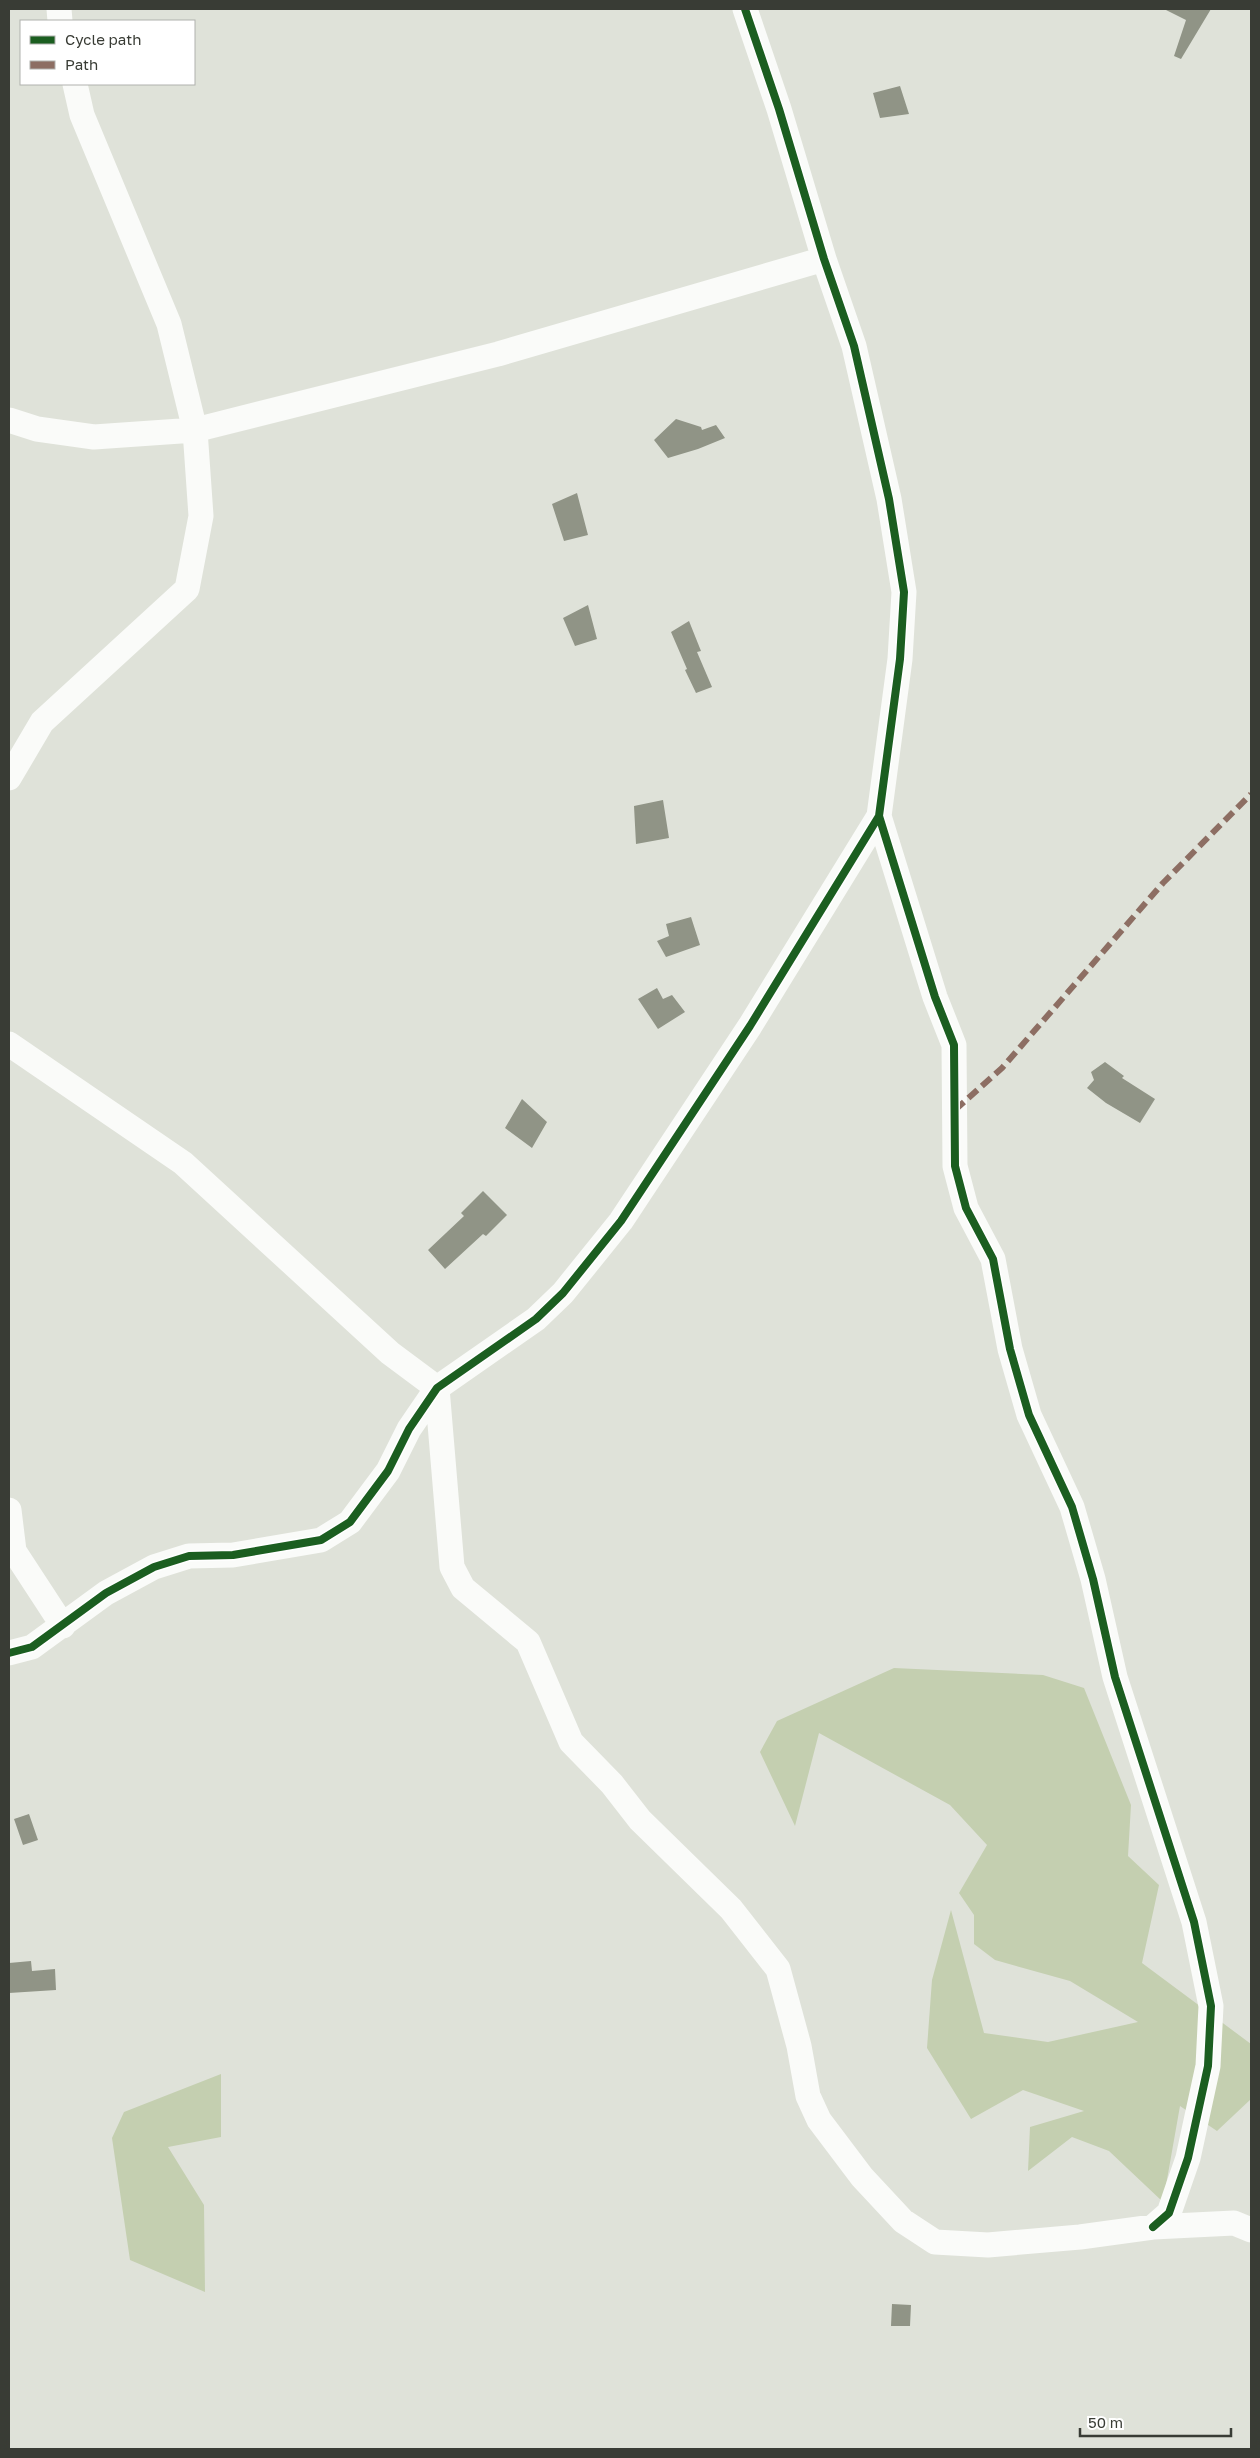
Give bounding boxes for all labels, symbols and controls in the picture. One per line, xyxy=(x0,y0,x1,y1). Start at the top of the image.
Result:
legend xyxy=(20,20,195,85)
text: Cycle path xyxy=(65,30,141,48)
text: Path xyxy=(65,55,98,73)
scale bar xyxy=(1080,2406,1231,2438)
text: 50 m xyxy=(1088,2413,1123,2431)

